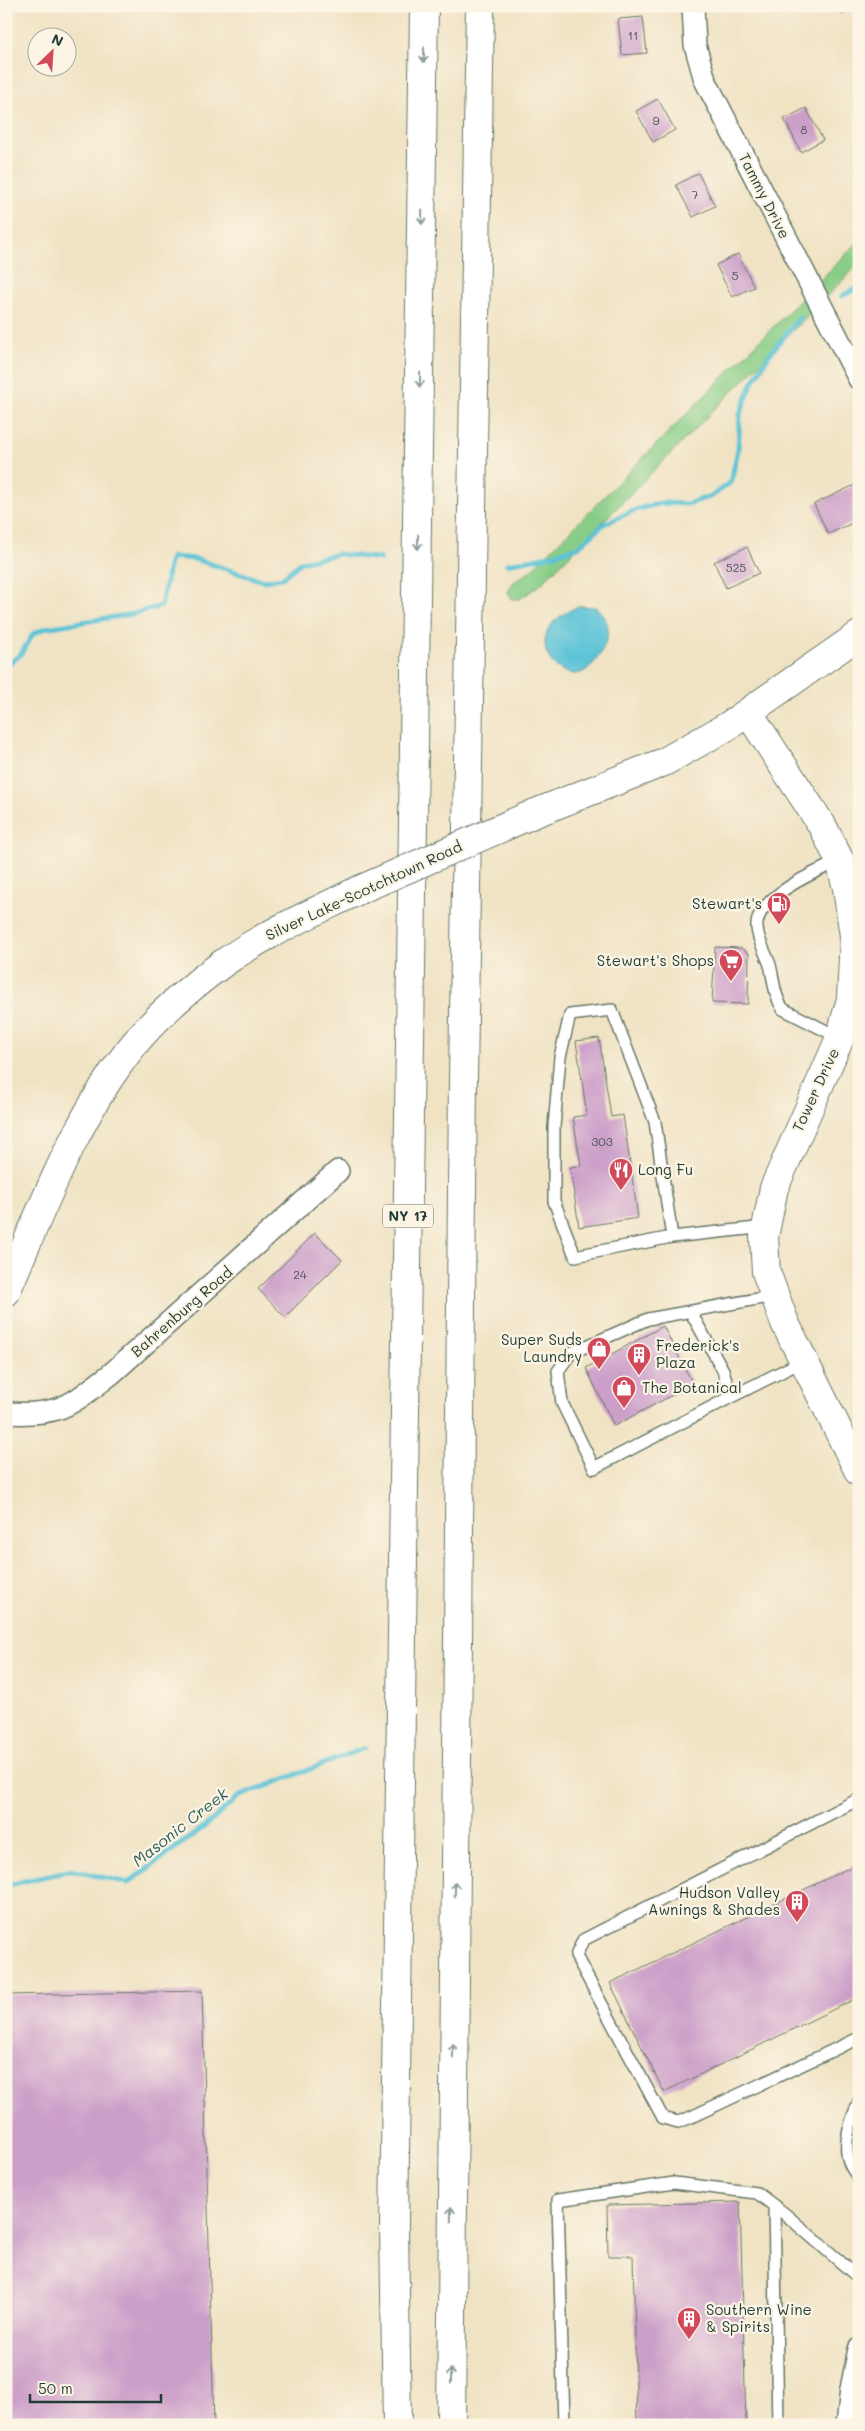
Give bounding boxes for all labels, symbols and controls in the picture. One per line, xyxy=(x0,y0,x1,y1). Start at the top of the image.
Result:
house number: 11 xyxy=(628,27,638,43)
north arrow xyxy=(28,28,78,78)
text: N xyxy=(49,29,67,51)
one-way arrow xyxy=(419,46,429,63)
house number: 9 xyxy=(652,112,660,128)
house number: 8 xyxy=(800,121,808,137)
street label: Tammy Drive xyxy=(735,149,795,242)
house number: 7 xyxy=(692,186,699,202)
one-way arrow xyxy=(417,209,427,225)
house number: 5 xyxy=(732,267,739,283)
one-way arrow xyxy=(415,372,425,388)
one-way arrow xyxy=(413,534,423,550)
house number: 525 xyxy=(726,559,746,575)
street label: Silver Lake-Scotchtown Road xyxy=(262,836,465,945)
fuel station icon: Stewart's xyxy=(766,891,792,925)
place label: Stewart's xyxy=(692,893,762,913)
supermarket icon: Stewart's Shops xyxy=(718,948,744,982)
place label: Stewart's Shops xyxy=(597,950,714,970)
street label: Tower Drive xyxy=(787,1044,843,1135)
house number: 303 xyxy=(591,1133,613,1149)
restaurant icon: Long Fu xyxy=(608,1157,634,1191)
place label: Long Fu xyxy=(638,1159,693,1179)
road number: NY 17 xyxy=(383,1204,433,1228)
street label: Bahrenburg Road xyxy=(126,1262,236,1361)
house number: 24 xyxy=(293,1266,307,1282)
place label: Super Suds Laundry xyxy=(501,1329,582,1366)
place label: Frederick's Plaza xyxy=(656,1335,740,1372)
shop icon: Super Suds Laundry xyxy=(586,1336,612,1370)
building icon: Frederick's Plaza xyxy=(626,1342,652,1376)
shop icon: The Botanical xyxy=(611,1375,637,1409)
place label: The Botanical xyxy=(642,1377,742,1397)
water label: Masonic Creek xyxy=(128,1782,232,1871)
one-way arrow xyxy=(450,1881,460,1897)
place label: Hudson Valley Awnings & Shades xyxy=(648,1882,780,1919)
building icon: Hudson Valley Awnings & Shades xyxy=(784,1889,810,1923)
one-way arrow xyxy=(448,2043,458,2060)
one-way arrow xyxy=(446,2206,456,2222)
place label: Southern Wine & Spirits xyxy=(706,2299,812,2336)
building icon: Southern Wine & Spirits xyxy=(676,2306,702,2340)
one-way arrow xyxy=(446,2368,456,2384)
scale bar xyxy=(30,2371,161,2403)
text: 50 m xyxy=(38,2378,73,2398)

